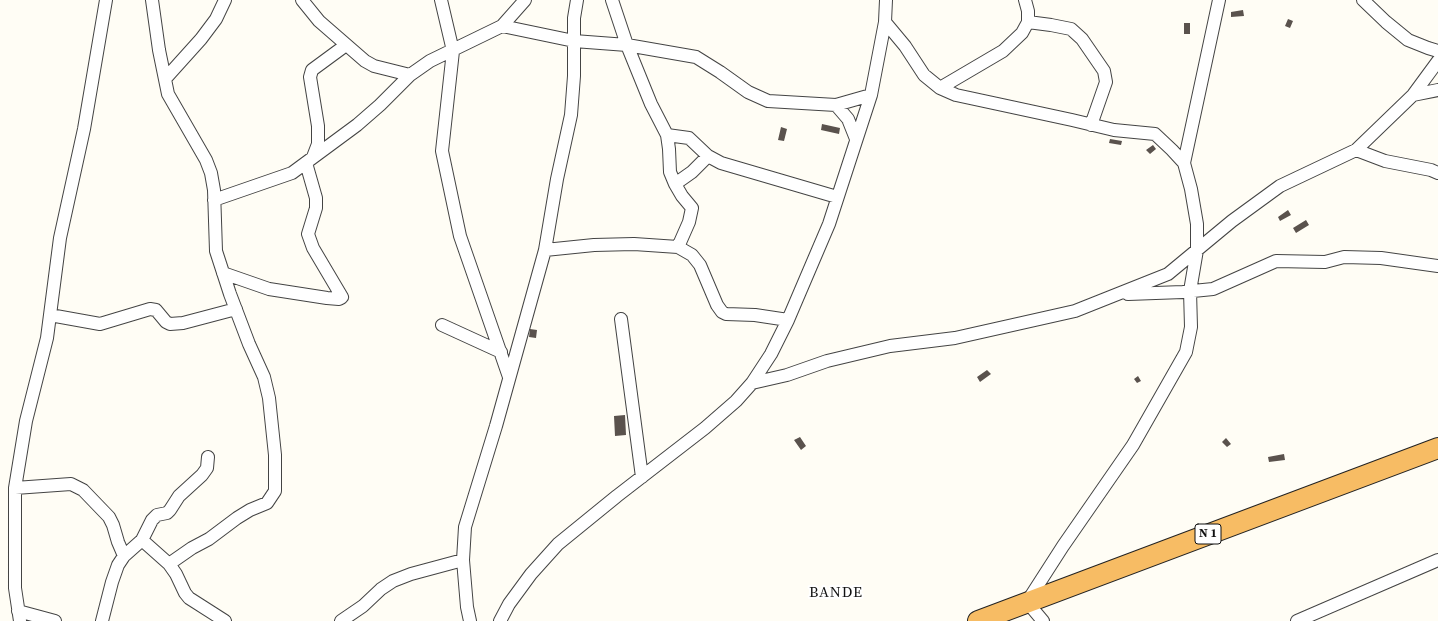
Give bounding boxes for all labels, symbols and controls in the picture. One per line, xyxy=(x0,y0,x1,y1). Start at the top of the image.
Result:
road number: N 1 xyxy=(1195,524,1221,544)
district label: BANDE xyxy=(809,584,863,602)

